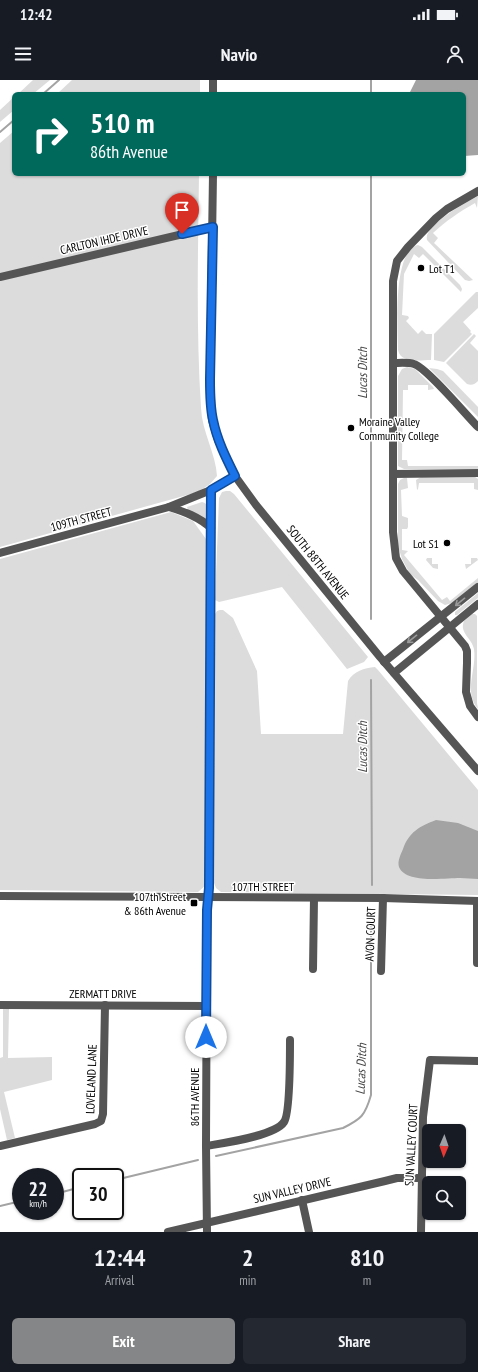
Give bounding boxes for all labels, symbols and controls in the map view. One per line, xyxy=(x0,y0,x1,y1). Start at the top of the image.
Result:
text: 12:42 xyxy=(20,5,52,24)
icon: menu xyxy=(12,43,34,65)
text: Navio xyxy=(221,43,257,66)
icon: person xyxy=(444,43,466,65)
text: 510 m xyxy=(90,104,154,141)
icon: right xyxy=(24,108,76,160)
text: 86th Avenue xyxy=(90,140,168,163)
pin xyxy=(165,193,199,234)
icon: arrive xyxy=(171,199,193,221)
street label: CARLTON IHDE DRIVE xyxy=(59,223,149,257)
place label: Lot T1 xyxy=(429,261,455,276)
marker: Lot T1 xyxy=(416,263,426,273)
water label: Lucas Ditch xyxy=(354,346,371,399)
place label: Moraine Valley Community College xyxy=(359,414,439,443)
marker: Moraine Valley Community College xyxy=(346,423,356,433)
street label: 109TH STREET xyxy=(49,504,114,534)
street label: SOUTH 88TH AVENUE xyxy=(284,522,352,602)
place label: Lot S1 xyxy=(413,536,439,551)
marker: Lot S1 xyxy=(442,538,452,548)
one-way arrow xyxy=(454,598,465,607)
one-way arrow xyxy=(407,635,418,643)
water label: Lucas Ditch xyxy=(354,720,371,773)
street label: 107TH STREET xyxy=(232,879,295,894)
place label: 107th Street & 86th Avenue xyxy=(124,889,187,918)
marker: 107th Street & 86th Avenue xyxy=(189,898,199,908)
street label: AVON COURT xyxy=(362,906,378,962)
street label: ZERMATT DRIVE xyxy=(69,986,137,1001)
position arrow xyxy=(185,1016,227,1058)
water label: Lucas Ditch xyxy=(352,1042,370,1095)
street label: LOVELAND LANE xyxy=(82,1044,100,1114)
street label: 86TH AVENUE xyxy=(187,1068,202,1126)
street label: SUN VALLEY COURT xyxy=(401,1103,421,1187)
north arrow xyxy=(422,1124,466,1168)
map controls xyxy=(422,1124,466,1220)
speed limit sign: 30 xyxy=(72,1168,124,1220)
street label: SUN VALLEY DRIVE xyxy=(252,1174,332,1206)
text: 22 xyxy=(28,1176,48,1202)
button: search xyxy=(422,1176,466,1220)
text: km/h xyxy=(29,1197,47,1210)
text: 12:44 xyxy=(94,1242,146,1273)
text: 2 xyxy=(242,1242,253,1273)
text: 810 xyxy=(350,1242,384,1273)
text: Arrival xyxy=(105,1272,134,1289)
text: min xyxy=(239,1272,256,1289)
text: m xyxy=(363,1272,371,1289)
button: Exit xyxy=(12,1318,235,1364)
button: Share xyxy=(243,1318,466,1364)

